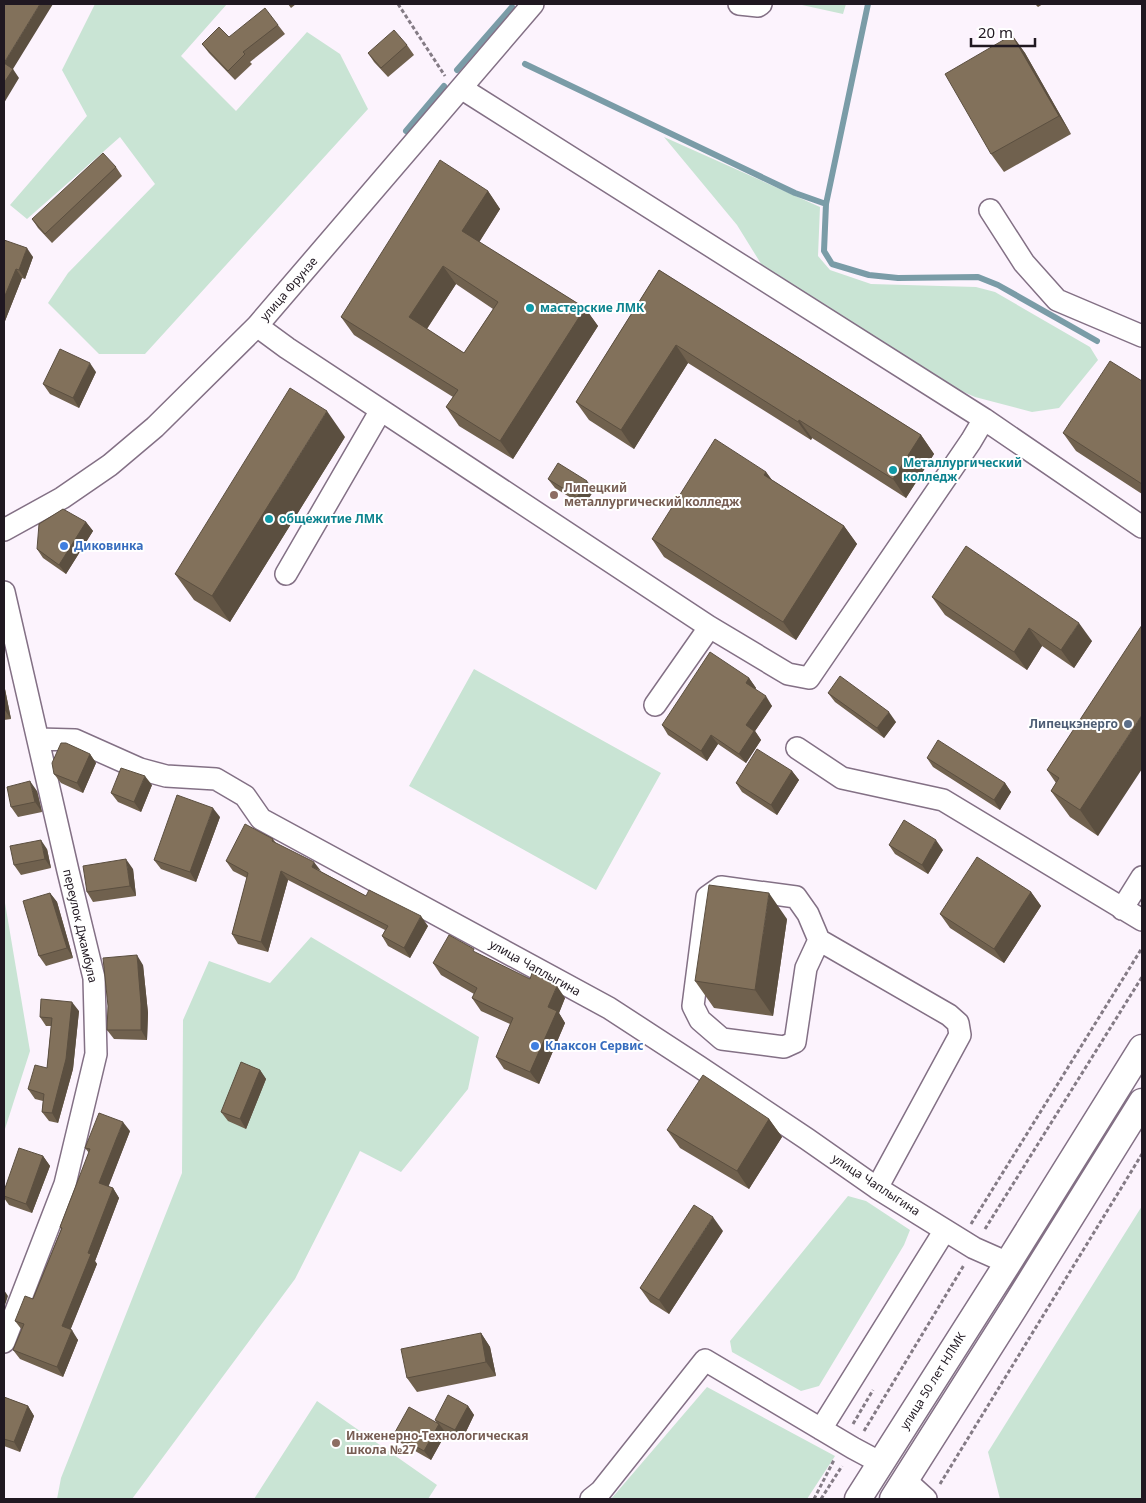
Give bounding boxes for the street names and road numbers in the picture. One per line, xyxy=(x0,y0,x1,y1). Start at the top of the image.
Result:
street label: улица Фрунзе xyxy=(256,253,321,324)
street label: переулок Джамбула xyxy=(59,867,102,984)
street label: улица Чаплыгина xyxy=(486,935,584,1000)
street label: улица Чаплыгина xyxy=(829,1150,924,1220)
street label: улица 50 лет НЛМК xyxy=(896,1328,970,1433)

